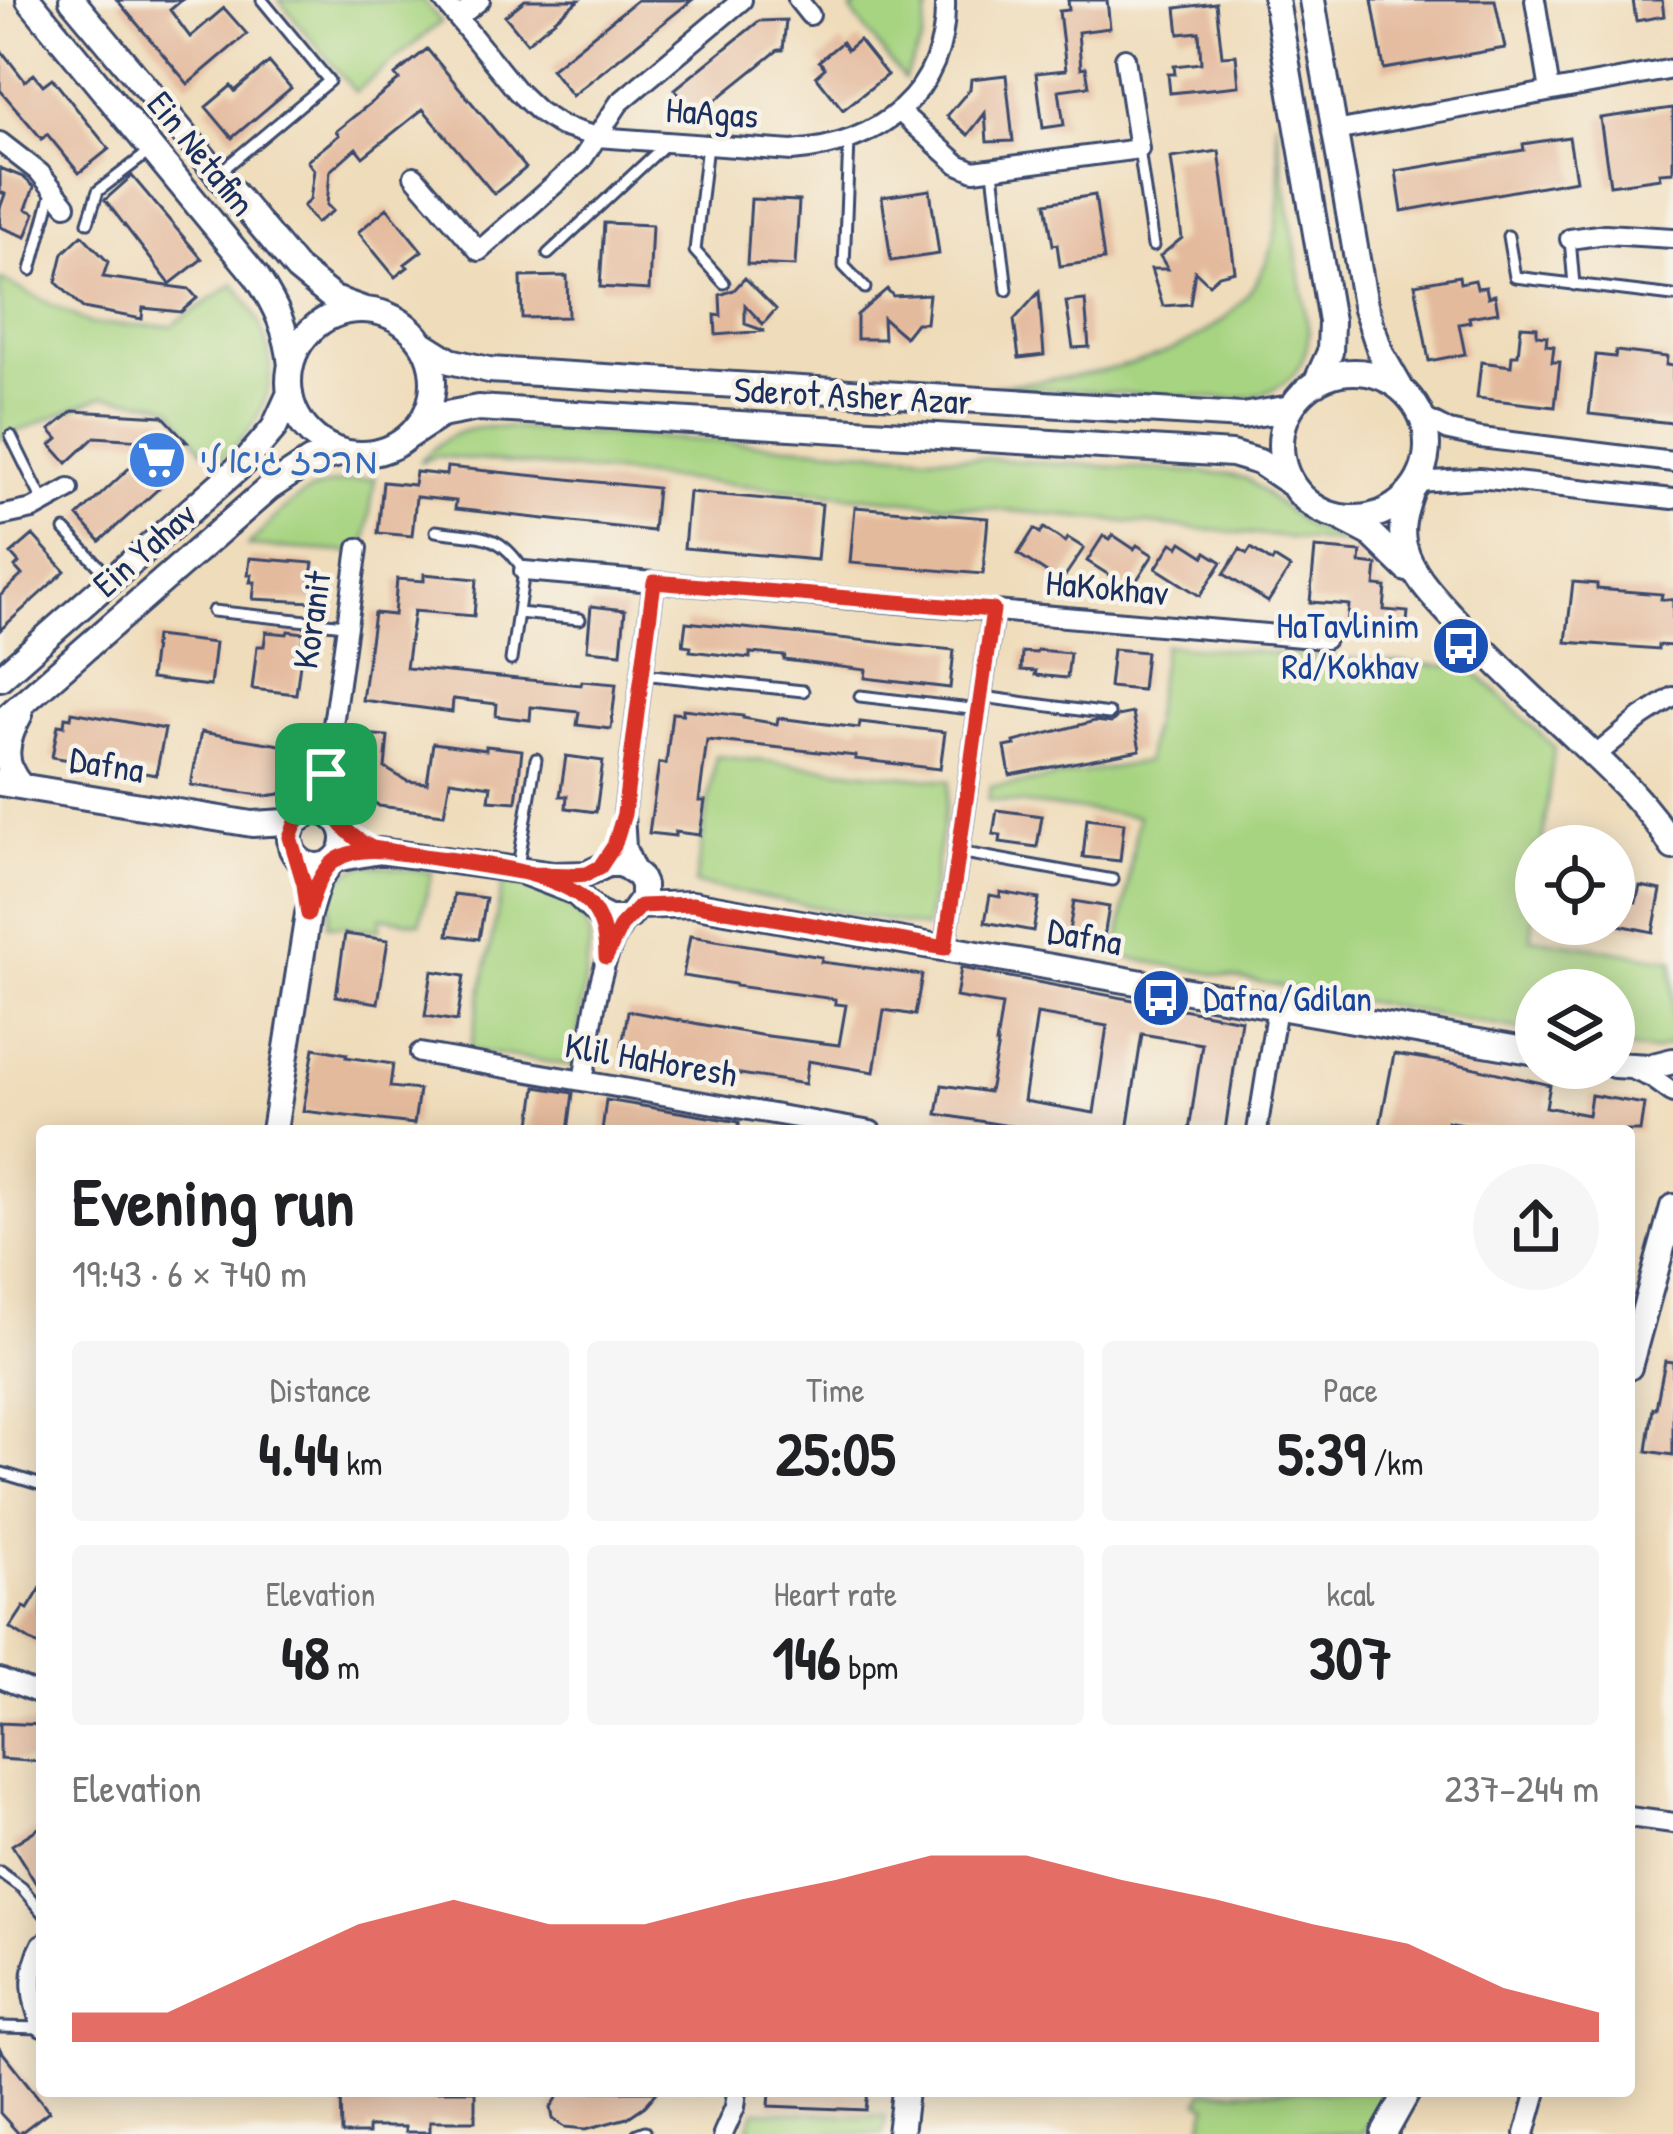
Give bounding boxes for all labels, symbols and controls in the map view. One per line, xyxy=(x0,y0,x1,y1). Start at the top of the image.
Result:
street label: Ein Netafim xyxy=(137,80,268,225)
street label: HaAgas xyxy=(664,84,760,139)
street label: Sderot Asher Azar xyxy=(733,364,973,425)
supermarket icon: מרכז גיא לי xyxy=(126,429,188,491)
place label: מרכז גיא לי xyxy=(199,435,379,484)
street label: Ein Yahav xyxy=(81,490,206,607)
street label: HaKokhav xyxy=(1044,557,1170,616)
street label: Koranit xyxy=(279,567,342,672)
place label: HaTavlinim Rd/Kokhav xyxy=(1276,600,1419,690)
bus stop icon: HaTavlinim Rd/Kokhav xyxy=(1430,615,1492,677)
pin xyxy=(275,723,377,825)
street label: Dafna xyxy=(66,733,148,794)
icon: arrive xyxy=(293,741,359,807)
map controls xyxy=(1515,825,1635,1089)
button: locate xyxy=(1515,825,1635,945)
street label: Dafna xyxy=(1044,905,1126,966)
bus stop icon: Dafna/Gdilan xyxy=(1130,967,1192,1029)
button: layers xyxy=(1515,969,1635,1089)
place label: Dafna/Gdilan xyxy=(1203,973,1372,1022)
street label: Klil HaHoresh xyxy=(561,1019,741,1098)
text: Evening run xyxy=(72,1156,354,1246)
button: share xyxy=(1473,1164,1599,1290)
text: 19:43 · 6 × 740 m xyxy=(72,1246,307,1299)
text: Distance xyxy=(270,1368,371,1412)
text: Time xyxy=(806,1368,865,1412)
text: Pace xyxy=(1323,1368,1378,1412)
text: 4.44 xyxy=(258,1412,339,1494)
text: 25:05 xyxy=(776,1412,895,1494)
text: 5:39 xyxy=(1278,1412,1366,1494)
text: km xyxy=(339,1441,383,1485)
text: /km xyxy=(1366,1441,1423,1485)
text: Elevation xyxy=(266,1572,375,1616)
text: Heart rate xyxy=(774,1572,897,1616)
text: kcal xyxy=(1326,1572,1375,1616)
text: 48 xyxy=(281,1616,330,1698)
text: 146 xyxy=(773,1616,841,1698)
text: 307 xyxy=(1309,1616,1392,1698)
text: m xyxy=(330,1645,360,1689)
text: bpm xyxy=(841,1645,898,1689)
text: Elevation xyxy=(72,1761,202,1814)
text: 237–244 m xyxy=(1445,1761,1599,1814)

